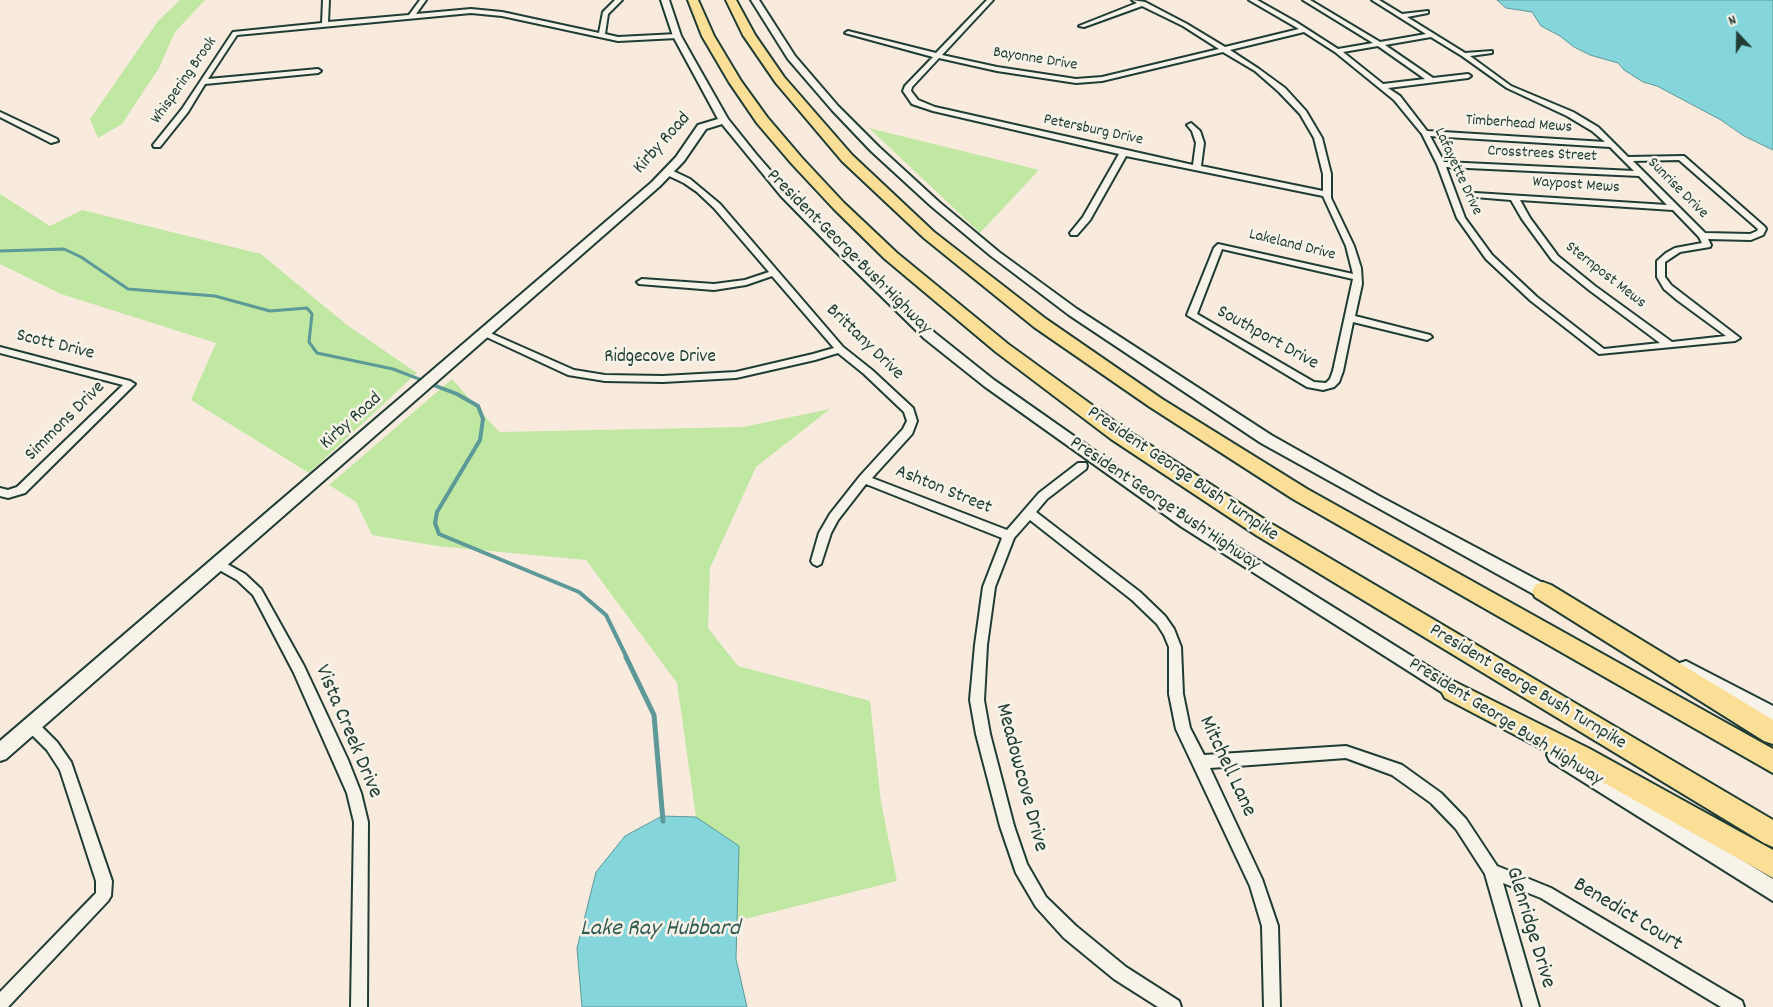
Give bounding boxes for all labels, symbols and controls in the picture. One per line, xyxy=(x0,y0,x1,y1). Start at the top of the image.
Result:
north arrow xyxy=(1713,10,1763,60)
text: N xyxy=(1726,10,1739,32)
street label: Whispering Brook xyxy=(148,34,222,128)
street label: Bayonne Drive xyxy=(992,44,1078,76)
street label: Kirby Road xyxy=(629,108,697,180)
street label: Petersburg Drive xyxy=(1042,111,1144,151)
street label: Timberhead Mews xyxy=(1465,112,1573,138)
street label: Lafayette Drive xyxy=(1428,125,1486,219)
street label: Crosstrees Street xyxy=(1487,143,1597,167)
street label: Sunrise Drive xyxy=(1642,154,1712,224)
street label: President George Bush Highway xyxy=(760,165,936,341)
street label: Waypost Mews xyxy=(1532,173,1620,199)
street label: Lakeland Drive xyxy=(1247,226,1337,266)
street label: Sternpost Mews xyxy=(1561,238,1649,314)
street label: Brittany Drive xyxy=(820,300,908,386)
street label: Southport Drive xyxy=(1212,302,1322,376)
street label: Scott Drive xyxy=(14,325,96,367)
street label: Ridgecove Drive xyxy=(604,347,716,369)
street label: Simmons Drive xyxy=(21,377,111,467)
street label: Kirby Road xyxy=(316,388,388,456)
street label: President George Bush Turnpike xyxy=(1082,402,1282,548)
street label: President George Bush Highway xyxy=(1064,433,1264,577)
street label: Ashton Street xyxy=(892,461,994,521)
street label: President George Bush Turnpike xyxy=(1424,620,1630,756)
street label: President George Bush Highway xyxy=(1404,654,1606,792)
street label: Vista Creek Drive xyxy=(307,661,387,803)
street label: Meadowcove Drive xyxy=(988,701,1052,855)
street label: Mitchell Lane xyxy=(1191,712,1261,822)
street label: Glenridge Drive xyxy=(1498,864,1560,992)
street label: Benedict Court xyxy=(1568,873,1686,959)
water label: Lake Ray Hubbard xyxy=(580,917,740,945)

